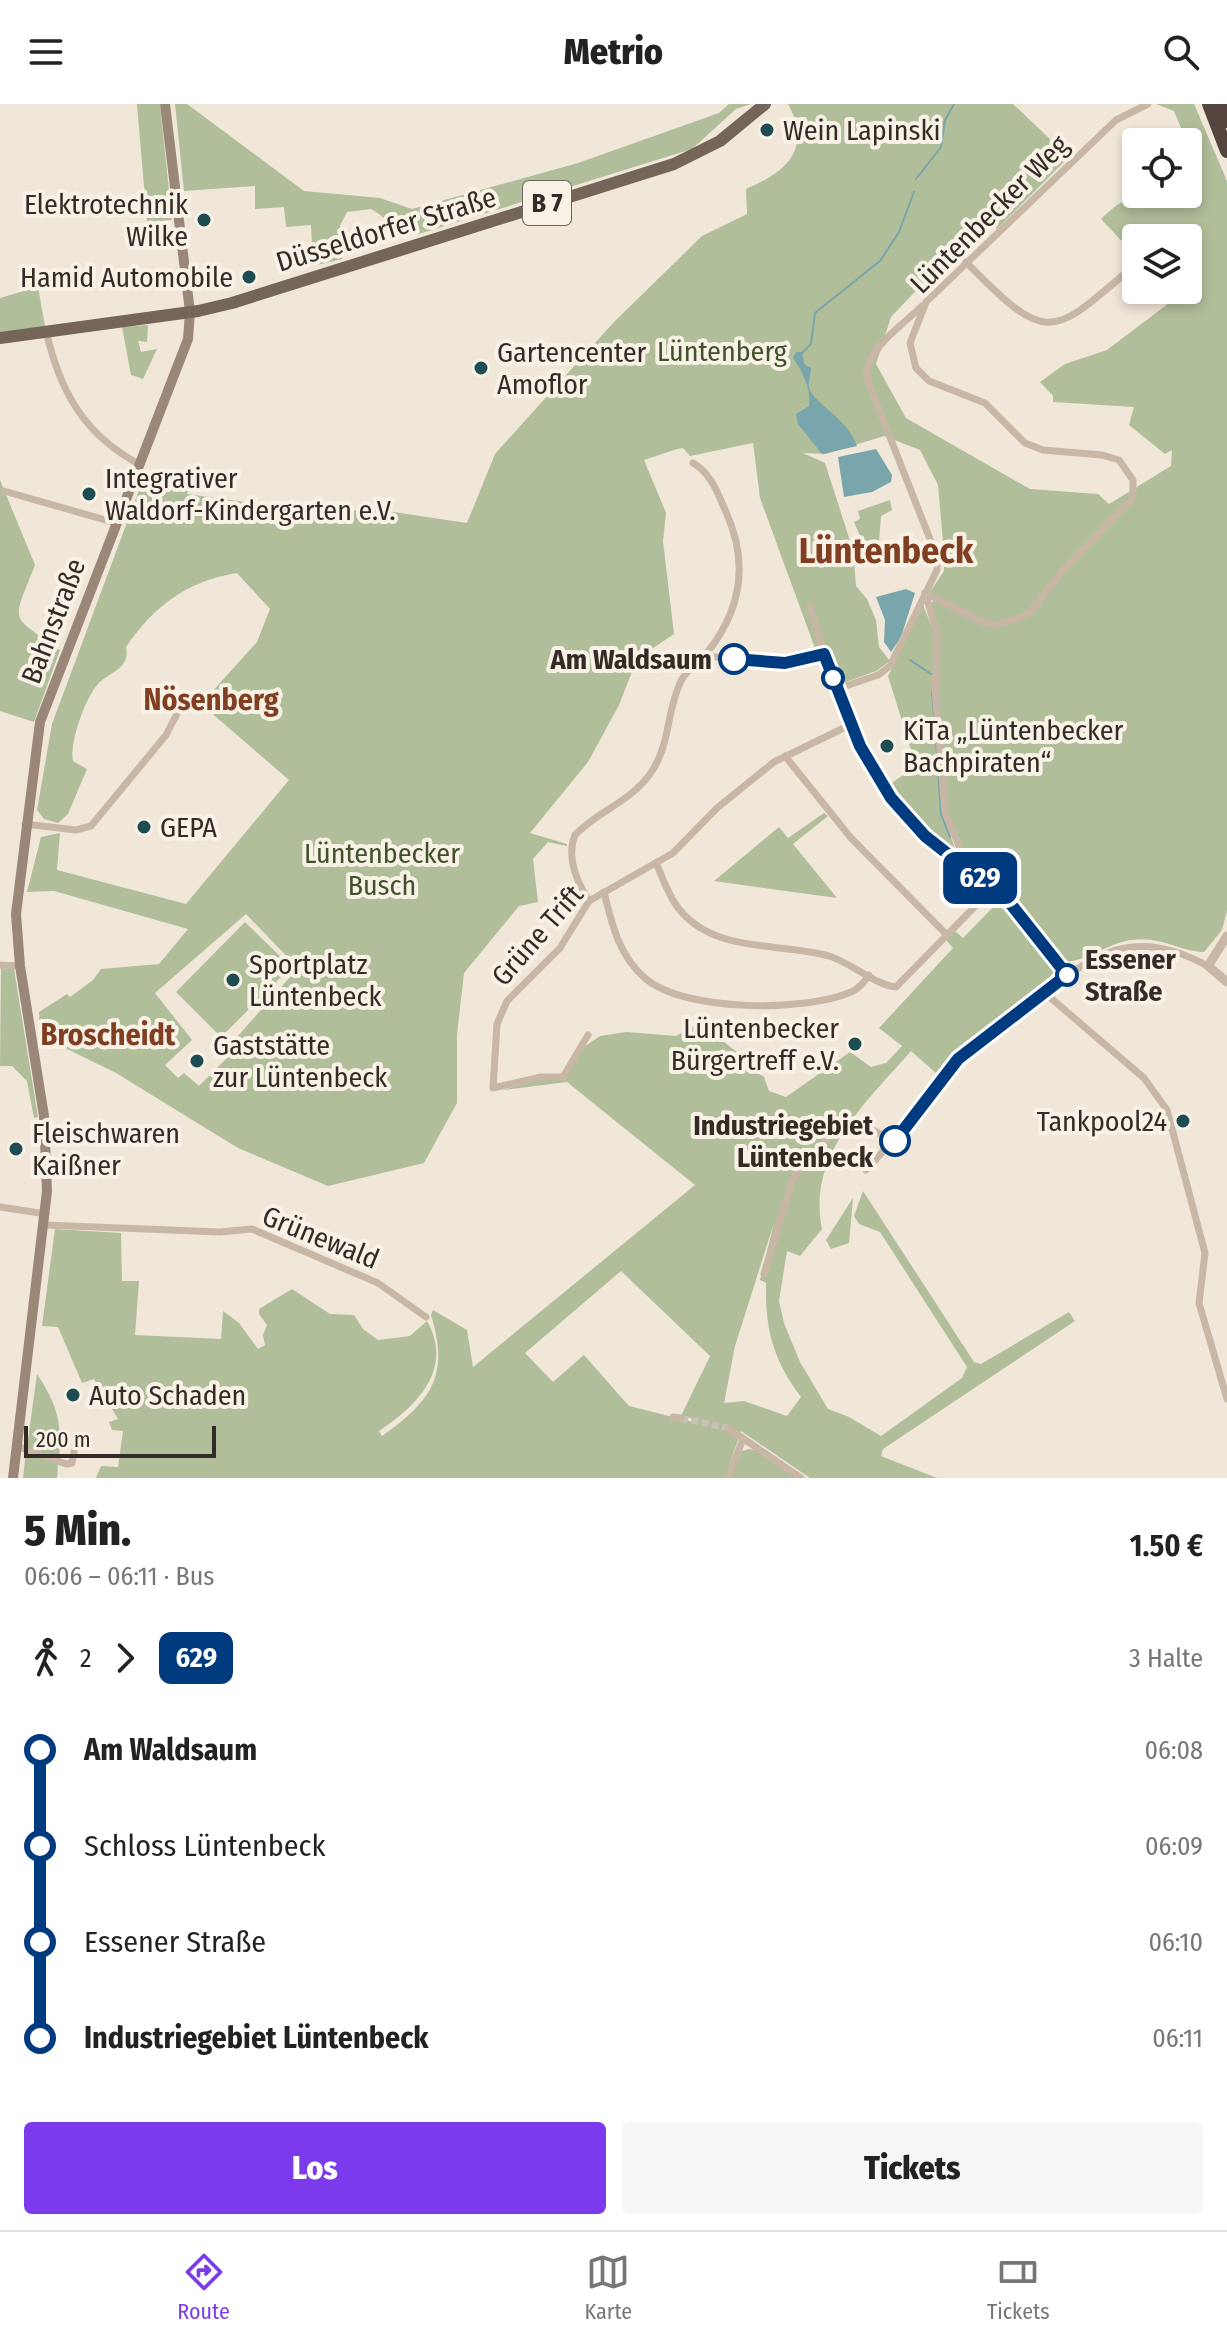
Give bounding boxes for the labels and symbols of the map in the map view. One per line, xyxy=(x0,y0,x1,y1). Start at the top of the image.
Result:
place label: Wein Lapinski xyxy=(783,114,941,147)
marker: Wein Lapinski xyxy=(758,121,776,139)
street label: Lüntenbecker Weg xyxy=(903,128,1076,300)
street label: Düsseldorfer Straße xyxy=(272,180,500,279)
road number: B 7 xyxy=(523,181,571,225)
place label: Elektrotechnik Wilke xyxy=(24,188,189,253)
marker: Elektrotechnik Wilke xyxy=(195,211,213,229)
place label: Hamid Automobile xyxy=(20,261,233,294)
marker: Hamid Automobile xyxy=(240,268,258,286)
park label: Lüntenberg xyxy=(657,335,788,368)
place label: Gartencenter Amoflor xyxy=(497,336,646,401)
marker: Gartencenter Amoflor xyxy=(472,359,490,377)
place label: Integrativer Waldorf-Kindergarten e.V. xyxy=(105,462,395,527)
marker: Integrativer Waldorf-Kindergarten e.V. xyxy=(80,485,98,503)
district label: Lüntenbeck xyxy=(799,529,974,573)
street label: Bahnstraße xyxy=(15,554,92,688)
place label: Am Waldsaum xyxy=(549,643,712,676)
marker: Am Waldsaum xyxy=(719,644,749,674)
unlabelled marker xyxy=(822,667,844,689)
district label: Nösenberg xyxy=(143,682,279,718)
place label: KiTa „Lüntenbecker Bachpiraten“ xyxy=(903,714,1124,779)
marker: KiTa „Lüntenbecker Bachpiraten“ xyxy=(878,737,896,755)
place label: GEPA xyxy=(160,811,217,844)
marker: GEPA xyxy=(135,818,153,836)
park label: Lüntenbecker Busch xyxy=(304,837,460,902)
line badge: 629 xyxy=(934,852,1026,904)
street label: Grüne Trift xyxy=(485,878,591,992)
place label: Essener Straße xyxy=(1085,943,1177,1008)
place label: Sportplatz Lüntenbeck xyxy=(249,948,382,1013)
marker: Essener Straße xyxy=(1056,964,1078,986)
marker: Sportplatz Lüntenbeck xyxy=(224,971,242,989)
place label: Lüntenbecker Bürgertreff e.V. xyxy=(671,1012,839,1077)
district label: Broscheidt xyxy=(41,1017,176,1053)
place label: Gaststätte zur Lüntenbeck xyxy=(213,1029,388,1094)
marker: Lüntenbecker Bürgertreff e.V. xyxy=(846,1035,864,1053)
marker: Gaststätte zur Lüntenbeck xyxy=(188,1052,206,1070)
place label: Tankpool24 xyxy=(1037,1105,1167,1138)
place label: Industriegebiet Lüntenbeck xyxy=(693,1109,874,1174)
marker: Tankpool24 xyxy=(1174,1112,1192,1130)
place label: Fleischwaren Kaißner xyxy=(32,1117,180,1182)
marker: Industriegebiet Lüntenbeck xyxy=(880,1126,910,1156)
marker: Fleischwaren Kaißner xyxy=(7,1140,25,1158)
street label: Grünewald xyxy=(258,1199,384,1276)
place label: Auto Schaden xyxy=(89,1379,246,1412)
marker: Auto Schaden xyxy=(64,1386,82,1404)
scale bar xyxy=(24,1422,216,1458)

